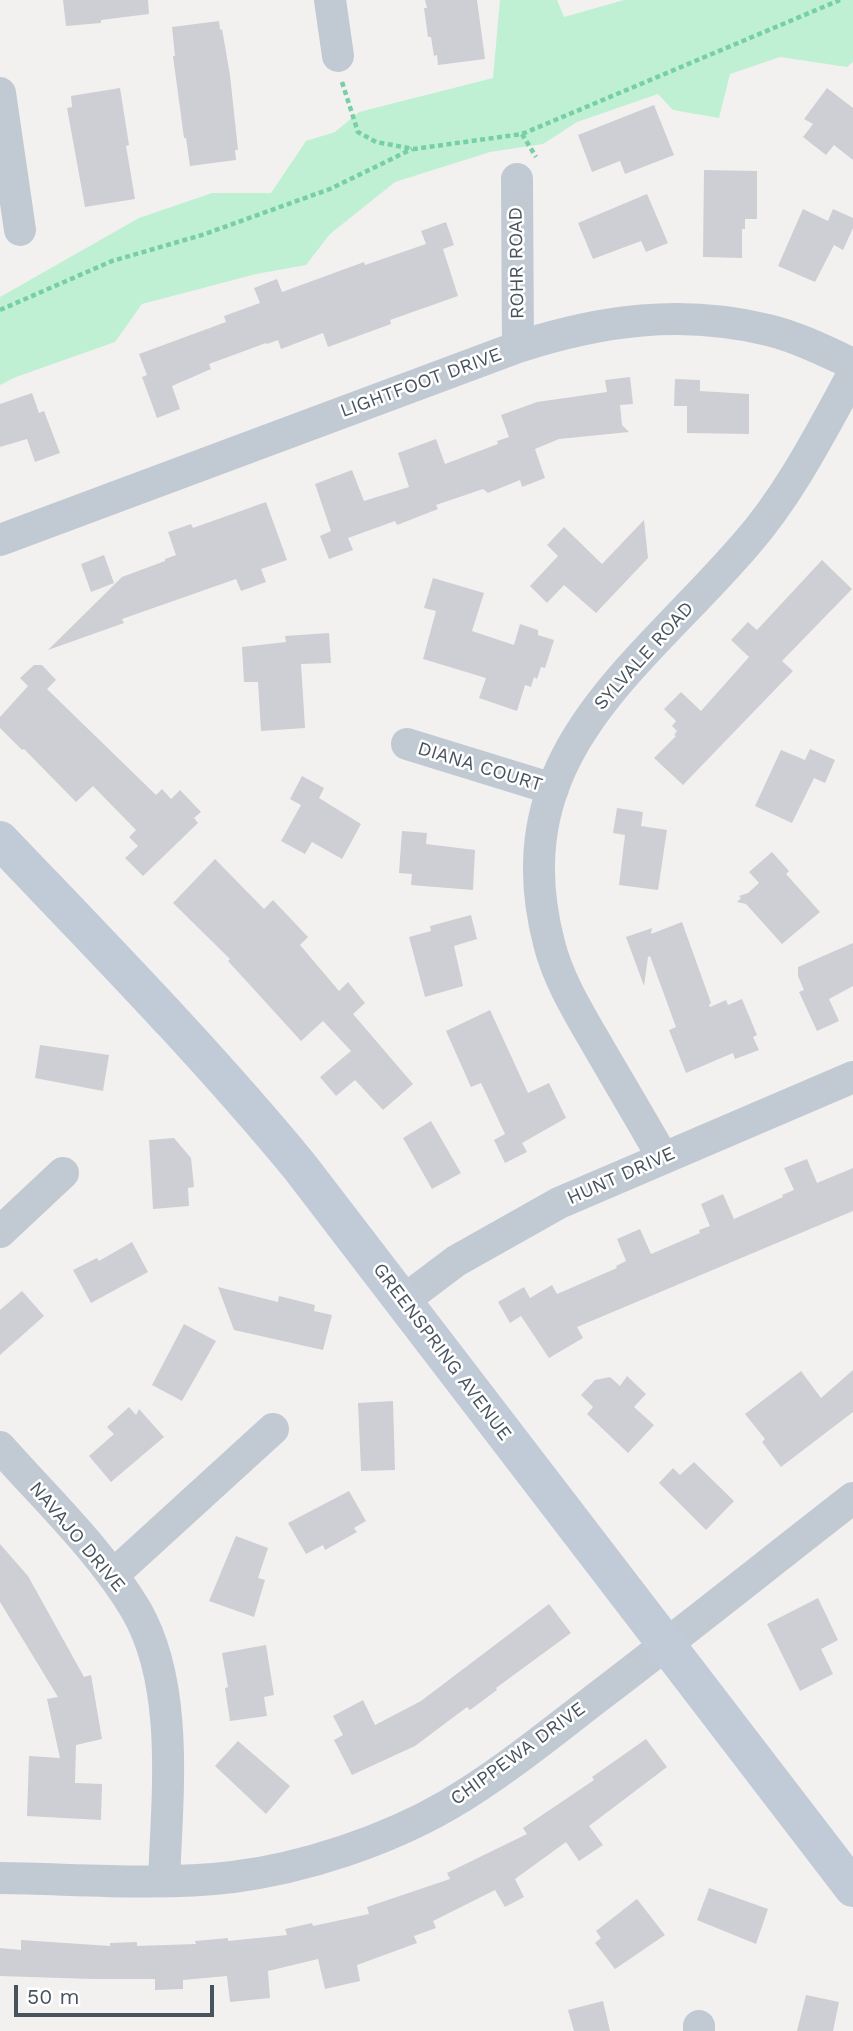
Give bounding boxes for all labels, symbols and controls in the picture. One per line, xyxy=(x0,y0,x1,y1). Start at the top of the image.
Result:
street label: ROHR ROAD xyxy=(505,207,529,319)
street label: LIGHTFOOT DRIVE xyxy=(337,343,505,423)
street label: SYLVALE ROAD xyxy=(589,597,699,715)
street label: DIANA COURT xyxy=(415,737,545,797)
street label: HUNT DRIVE xyxy=(564,1142,678,1210)
street label: GREENSPRING AVENUE xyxy=(368,1259,516,1445)
street label: NAVAJO DRIVE xyxy=(24,1477,130,1597)
street label: CHIPPEWA DRIVE xyxy=(446,1698,590,1810)
scale bar xyxy=(18,1972,217,2016)
text: 50 m xyxy=(27,1984,79,2009)

